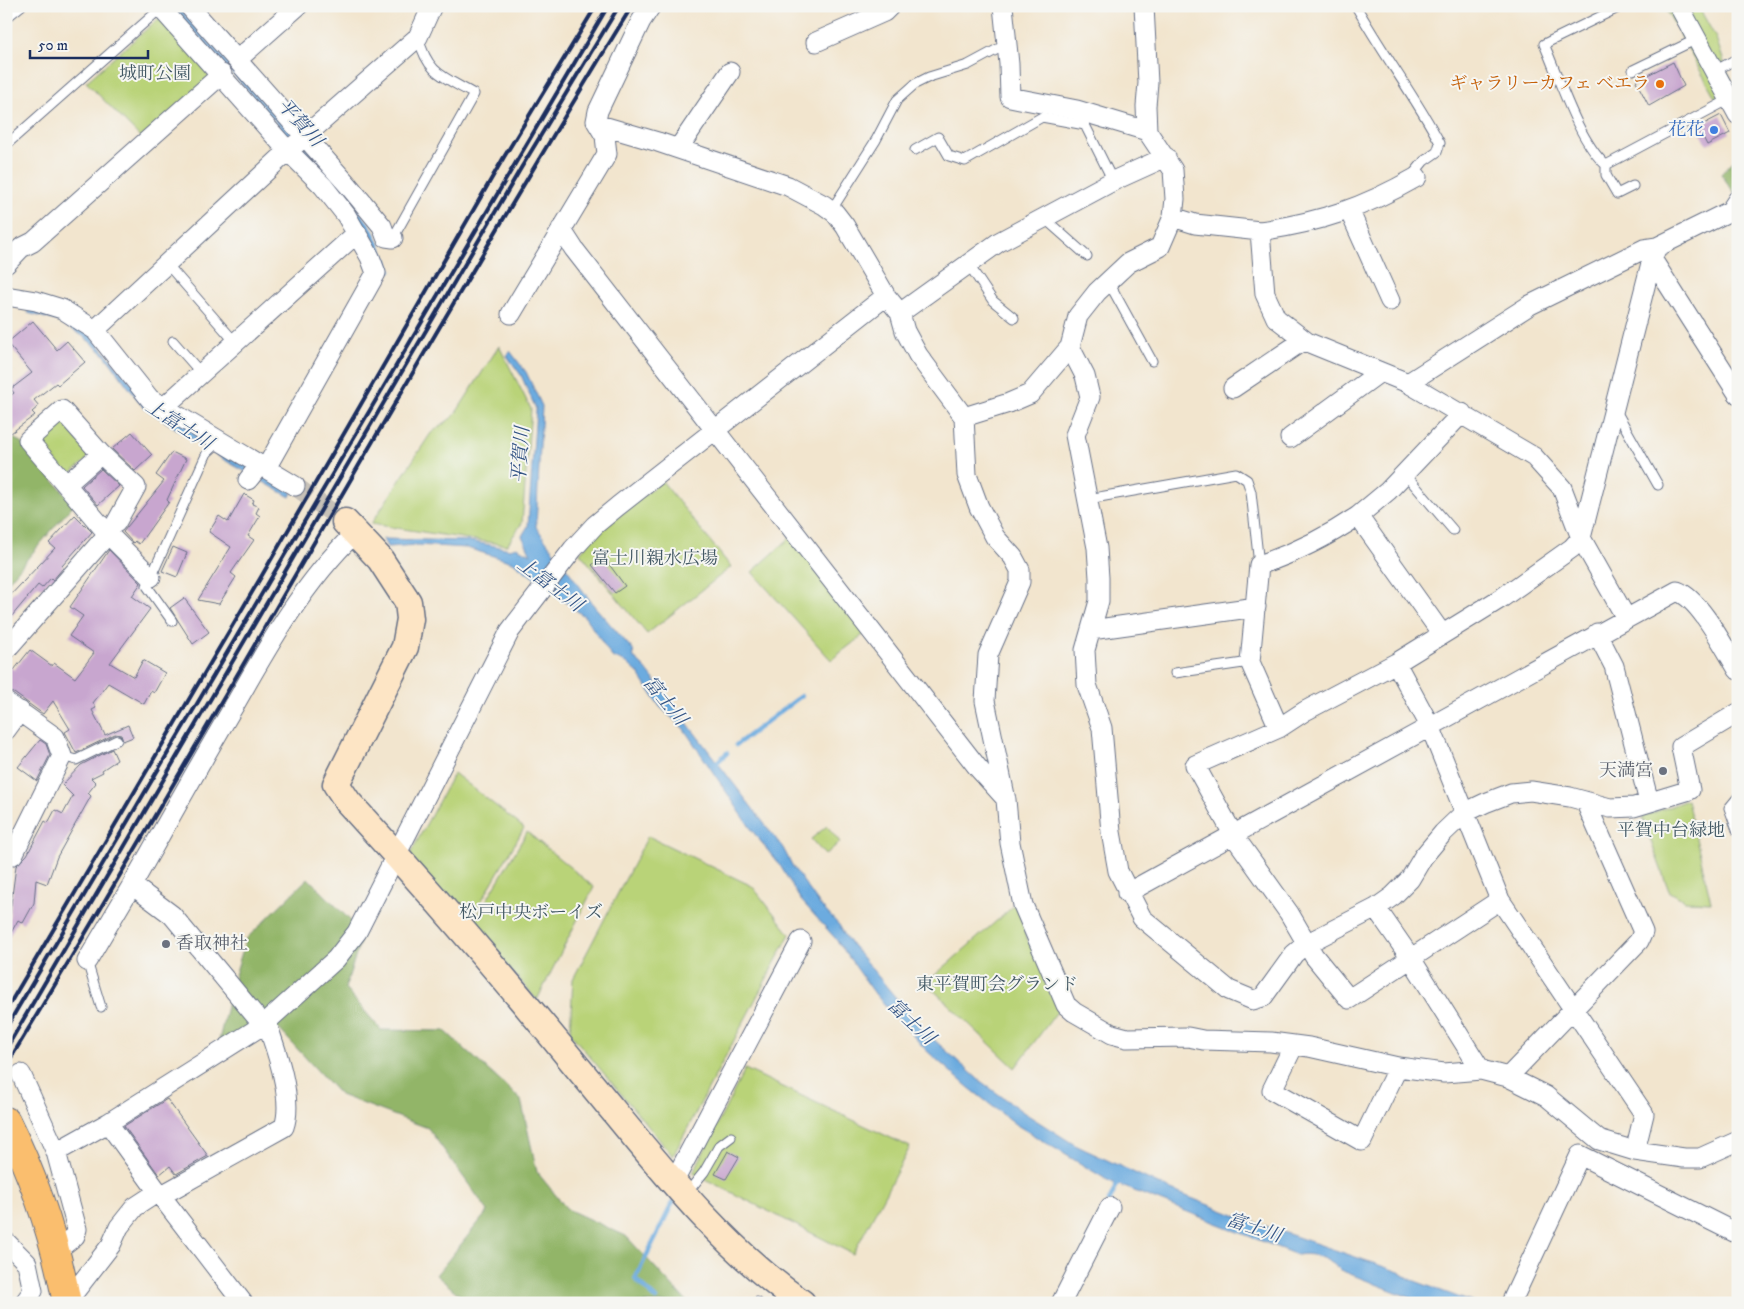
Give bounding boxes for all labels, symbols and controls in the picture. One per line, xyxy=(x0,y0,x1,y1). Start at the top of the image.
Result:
scale bar xyxy=(30,28,148,60)
text: 50 m xyxy=(38,36,68,55)
park label: 城町公園 xyxy=(119,63,191,85)
place label: ギャラリーカフェ ベエラ xyxy=(1449,73,1650,95)
marker: ギャラリーカフェ ベエラ xyxy=(1654,78,1666,90)
water label: 平賀川 xyxy=(272,94,329,153)
place label: 花花 xyxy=(1668,119,1704,141)
marker: 花花 xyxy=(1708,124,1720,136)
water label: 上富士川 xyxy=(141,395,219,456)
water label: 平賀川 xyxy=(508,424,535,484)
park label: 富士川親水広場 xyxy=(592,548,718,570)
water label: 上富士川 xyxy=(513,553,589,618)
water label: 富士川 xyxy=(638,672,693,732)
place label: 天満宮 xyxy=(1599,760,1653,782)
marker: 天満宮 xyxy=(1657,765,1669,777)
park label: 平賀中台緑地 xyxy=(1617,820,1725,842)
park label: 松戸中央ボーイズ xyxy=(459,902,603,924)
place label: 香取神社 xyxy=(176,933,248,955)
marker: 香取神社 xyxy=(160,938,172,950)
park label: 東平賀町会グランド xyxy=(916,974,1078,996)
water label: 富士川 xyxy=(882,994,941,1051)
water label: 富士川 xyxy=(1223,1208,1287,1248)

